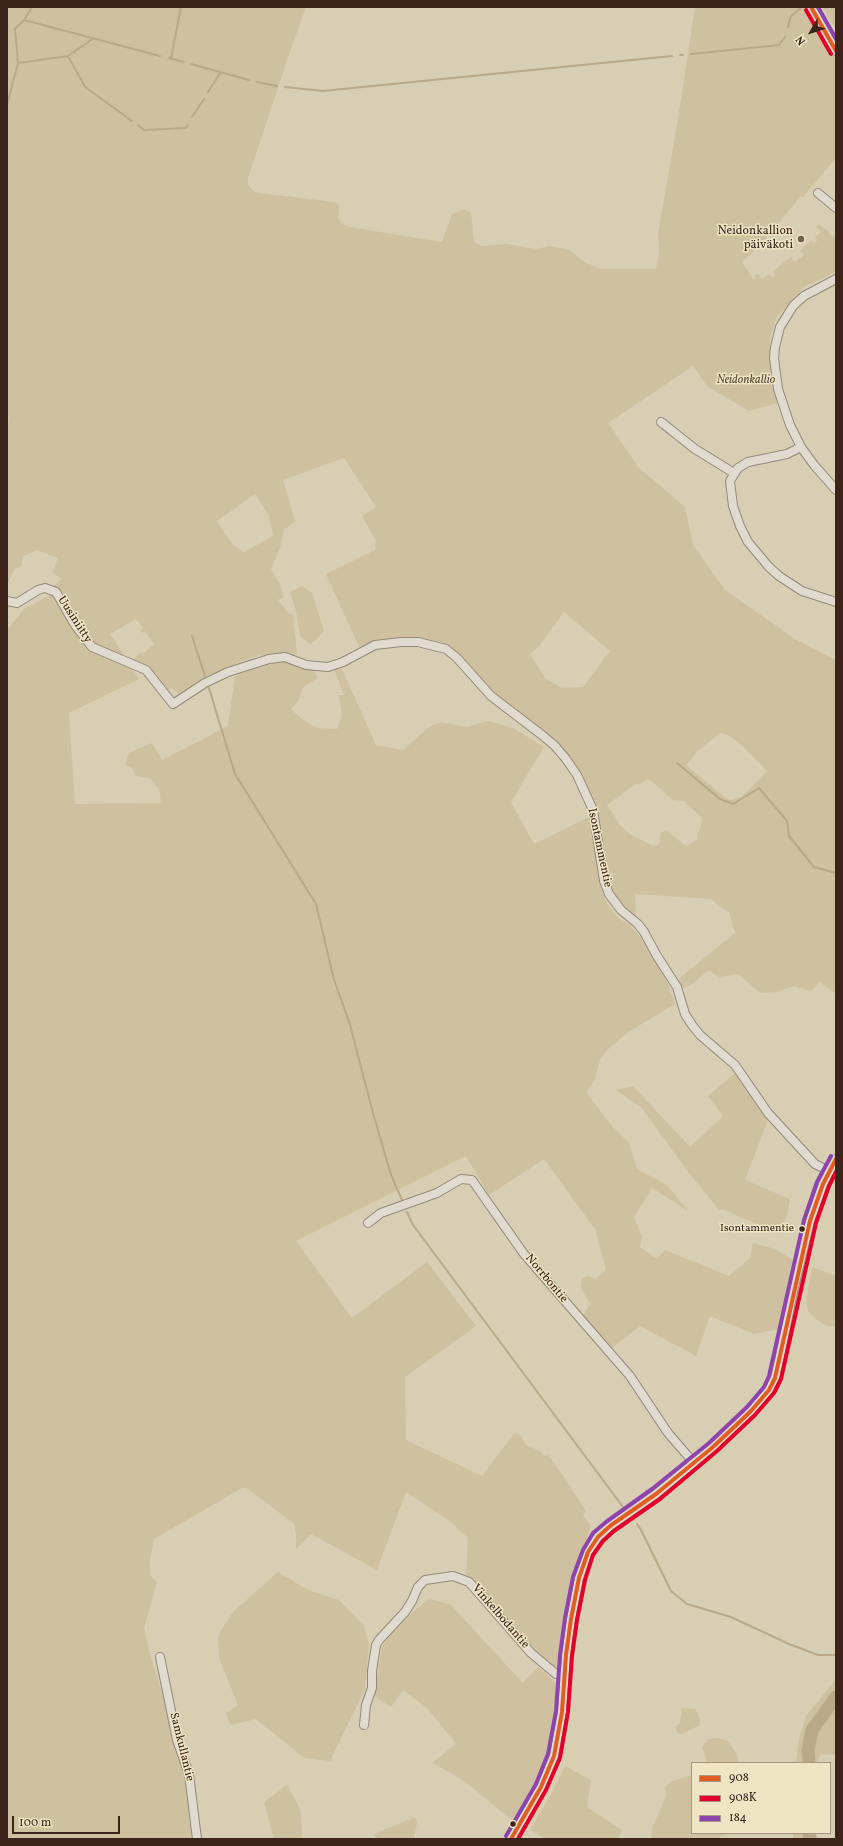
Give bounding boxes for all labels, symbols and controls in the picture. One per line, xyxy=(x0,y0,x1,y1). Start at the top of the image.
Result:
north arrow xyxy=(791,12,831,52)
text: N xyxy=(793,32,810,48)
place label: Neidonkallion päiväkoti xyxy=(718,225,793,253)
marker: Neidonkallion päiväkoti xyxy=(796,234,806,244)
park label: Neidonkallio xyxy=(717,374,775,388)
street label: Uusiniitty xyxy=(54,594,94,646)
street label: Isontammentie xyxy=(584,807,614,889)
place label: Isontammentie xyxy=(720,1222,794,1236)
marker: Isontammentie xyxy=(797,1224,807,1234)
street label: Norrbontie xyxy=(522,1252,570,1306)
street label: Vinkelbodantie xyxy=(468,1582,532,1652)
street label: Samkullantie xyxy=(166,1711,196,1783)
legend xyxy=(691,1762,831,1834)
text: 908 xyxy=(729,1770,749,1786)
text: 908K xyxy=(729,1790,757,1806)
scale bar xyxy=(14,1808,122,1834)
text: 184 xyxy=(729,1810,747,1826)
text: 100 m xyxy=(19,1815,51,1831)
unlabelled marker xyxy=(508,1819,518,1829)

